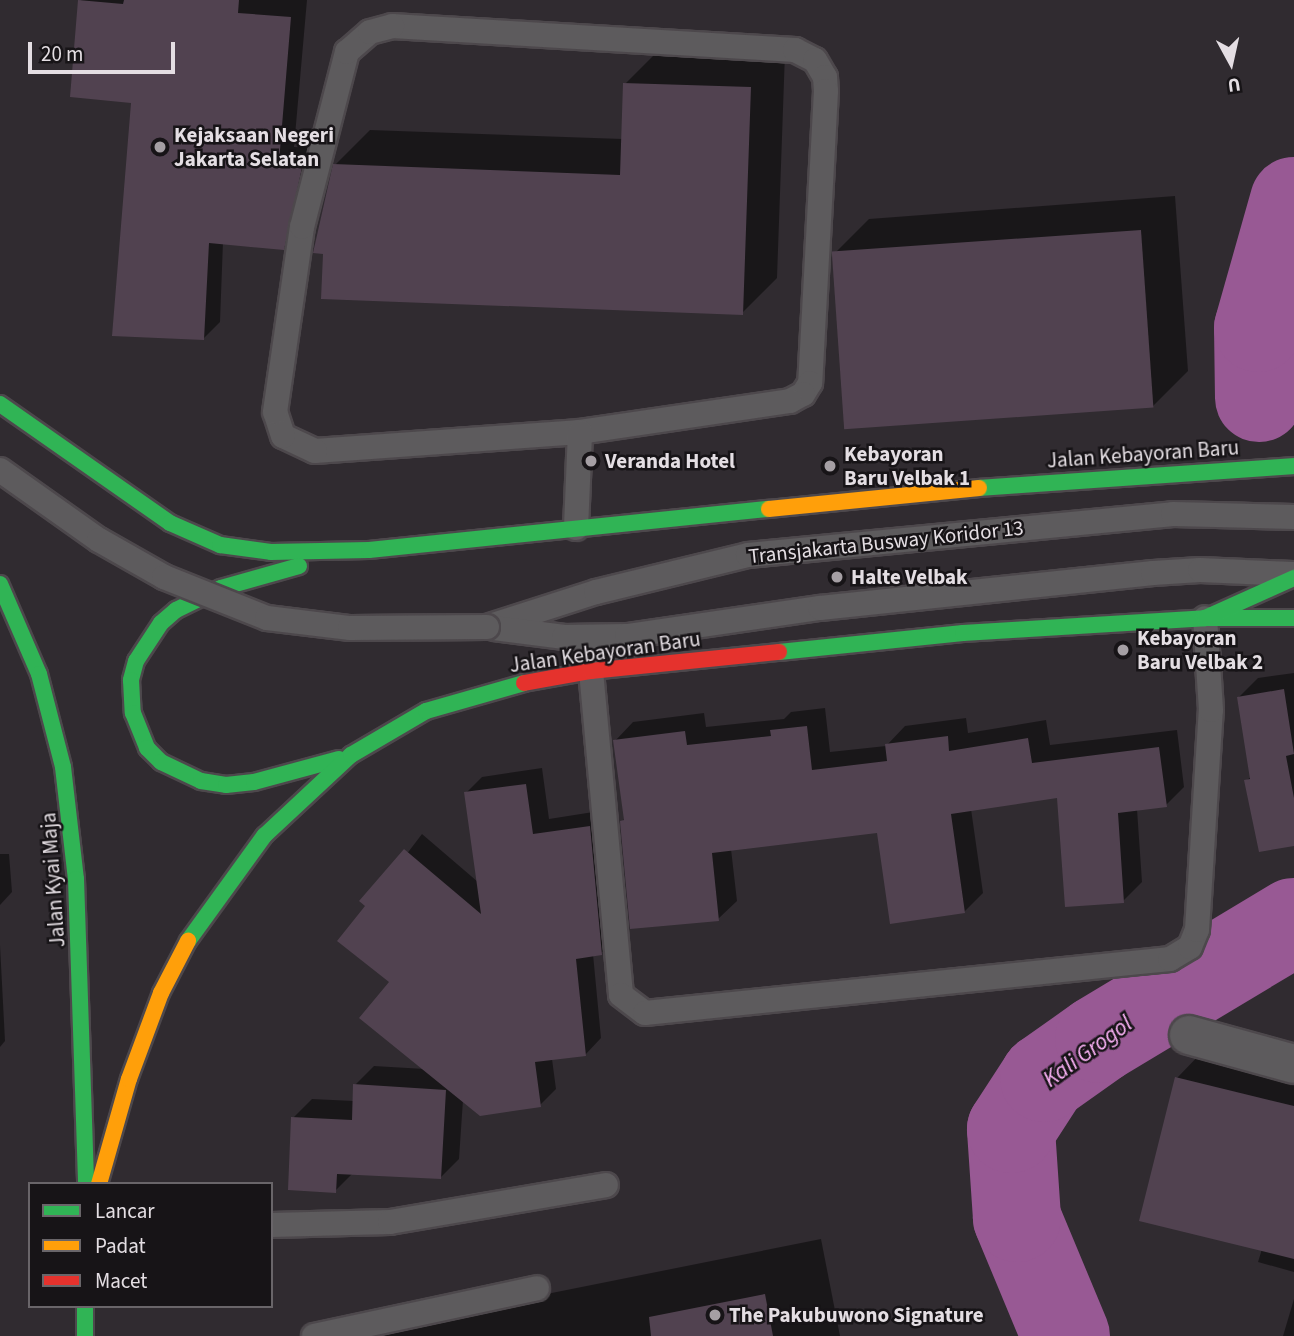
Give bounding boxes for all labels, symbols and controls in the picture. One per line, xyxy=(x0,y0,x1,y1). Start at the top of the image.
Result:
scale bar xyxy=(32,28,178,72)
north arrow xyxy=(1196,28,1266,98)
text: 20 m xyxy=(41,39,83,69)
text: U xyxy=(1226,70,1242,99)
place label: Kejaksaan Negeri Jakarta Selatan xyxy=(174,122,334,172)
marker: Kejaksaan Negeri Jakarta Selatan xyxy=(152,139,168,155)
street label: Jalan Kebayoran Baru xyxy=(1046,435,1240,473)
place label: Kebayoran Baru Velbak 1 xyxy=(844,441,970,491)
place label: Veranda Hotel xyxy=(605,448,735,474)
marker: Veranda Hotel xyxy=(583,453,599,469)
marker: Kebayoran Baru Velbak 1 xyxy=(822,458,838,474)
street label: Transjakarta Busway Koridor 13 xyxy=(747,515,1025,569)
place label: Halte Velbak xyxy=(851,564,968,590)
marker: Halte Velbak xyxy=(829,569,845,585)
place label: Kebayoran Baru Velbak 2 xyxy=(1137,625,1263,675)
street label: Jalan Kebayoran Baru xyxy=(508,626,702,678)
marker: Kebayoran Baru Velbak 2 xyxy=(1115,642,1131,658)
street label: Jalan Kyai Maja xyxy=(36,812,70,948)
water label: Kali Grogol xyxy=(1038,1010,1138,1094)
legend xyxy=(28,1182,273,1308)
text: Lancar xyxy=(95,1196,155,1226)
text: Padat xyxy=(95,1231,146,1261)
text: Macet xyxy=(95,1266,147,1296)
place label: The Pakubuwono Signature xyxy=(729,1302,984,1328)
marker: The Pakubuwono Signature xyxy=(707,1307,723,1323)

